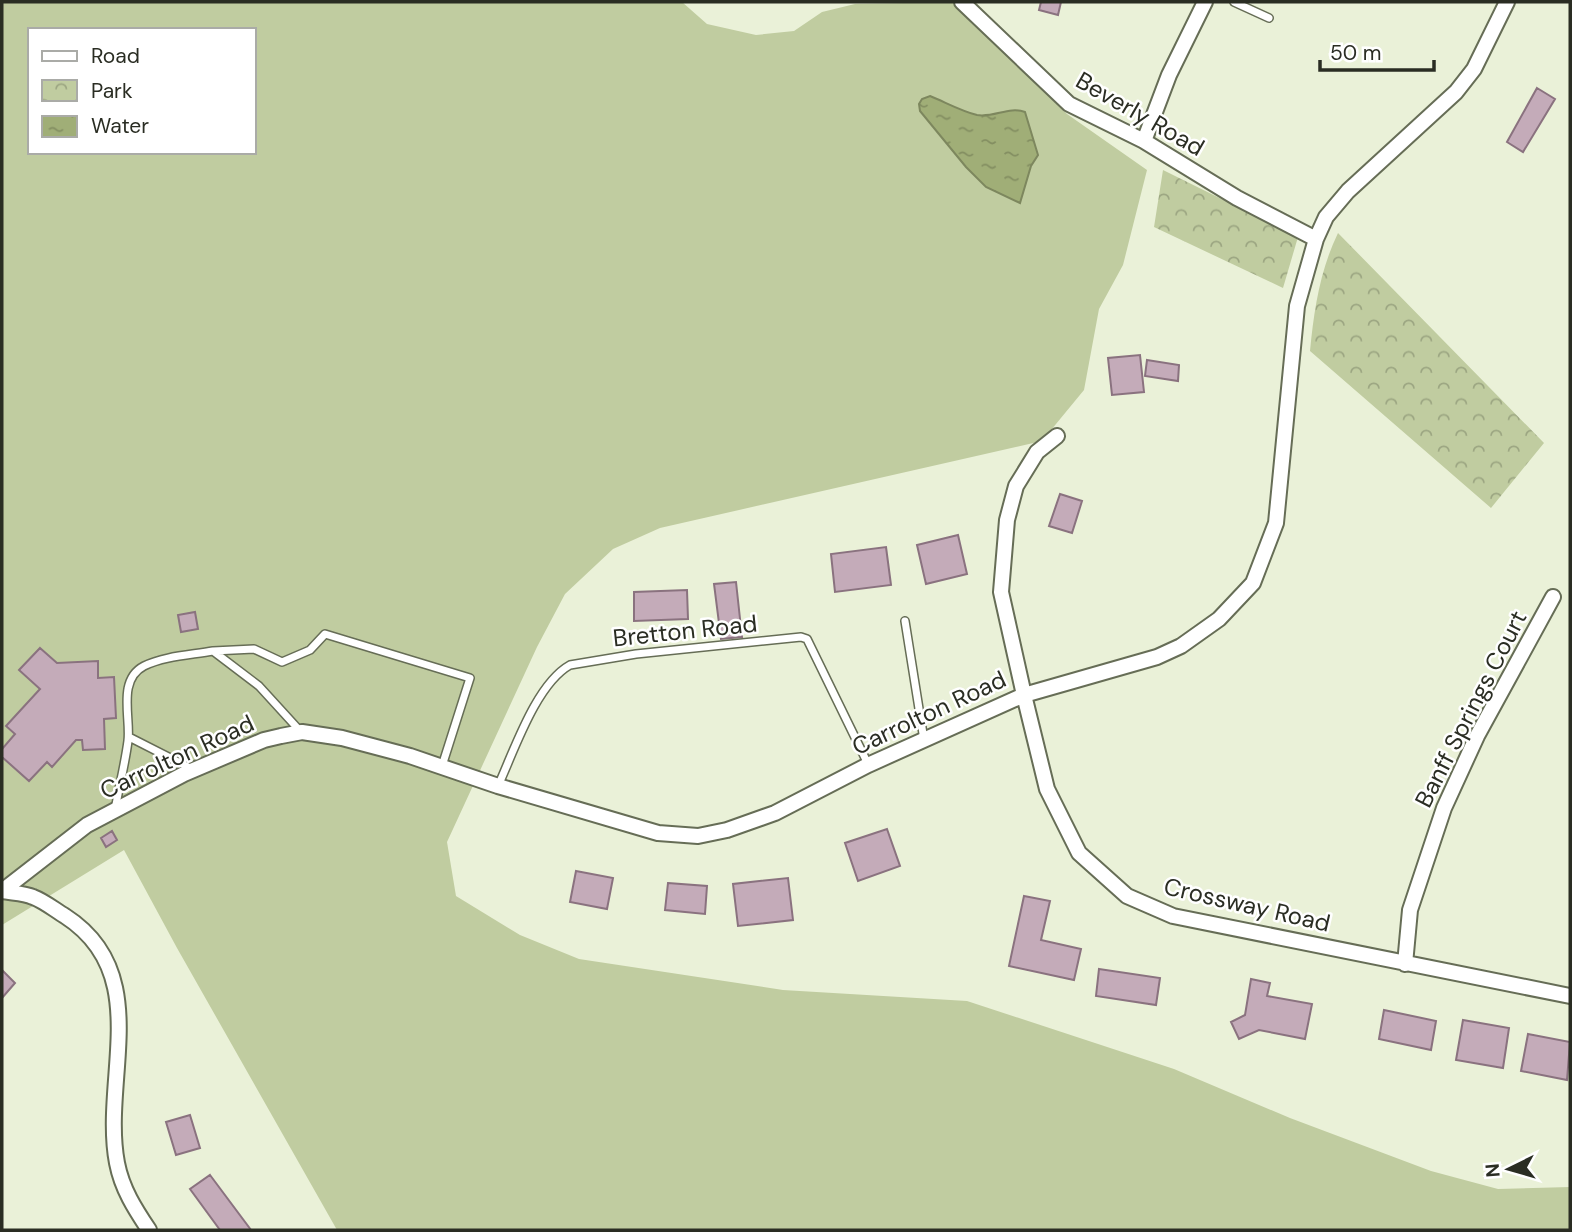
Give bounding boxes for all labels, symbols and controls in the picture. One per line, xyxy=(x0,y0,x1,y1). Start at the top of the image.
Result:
legend xyxy=(28,28,256,154)
scale bar xyxy=(1320,28,1434,72)
text: 50 m xyxy=(1330,39,1381,67)
text: Road xyxy=(91,42,140,70)
street label: Beverly Road xyxy=(1071,64,1210,163)
text: Park xyxy=(91,77,133,105)
text: Water xyxy=(91,112,149,140)
street label: Banff Springs Court xyxy=(1408,605,1534,812)
street label: Bretton Road xyxy=(611,608,759,653)
street label: Carrolton Road xyxy=(847,663,1011,762)
street label: Carrolton Road xyxy=(95,707,259,806)
street label: Crossway Road xyxy=(1161,870,1333,939)
north arrow xyxy=(1474,1134,1544,1204)
text: N xyxy=(1480,1162,1506,1178)

